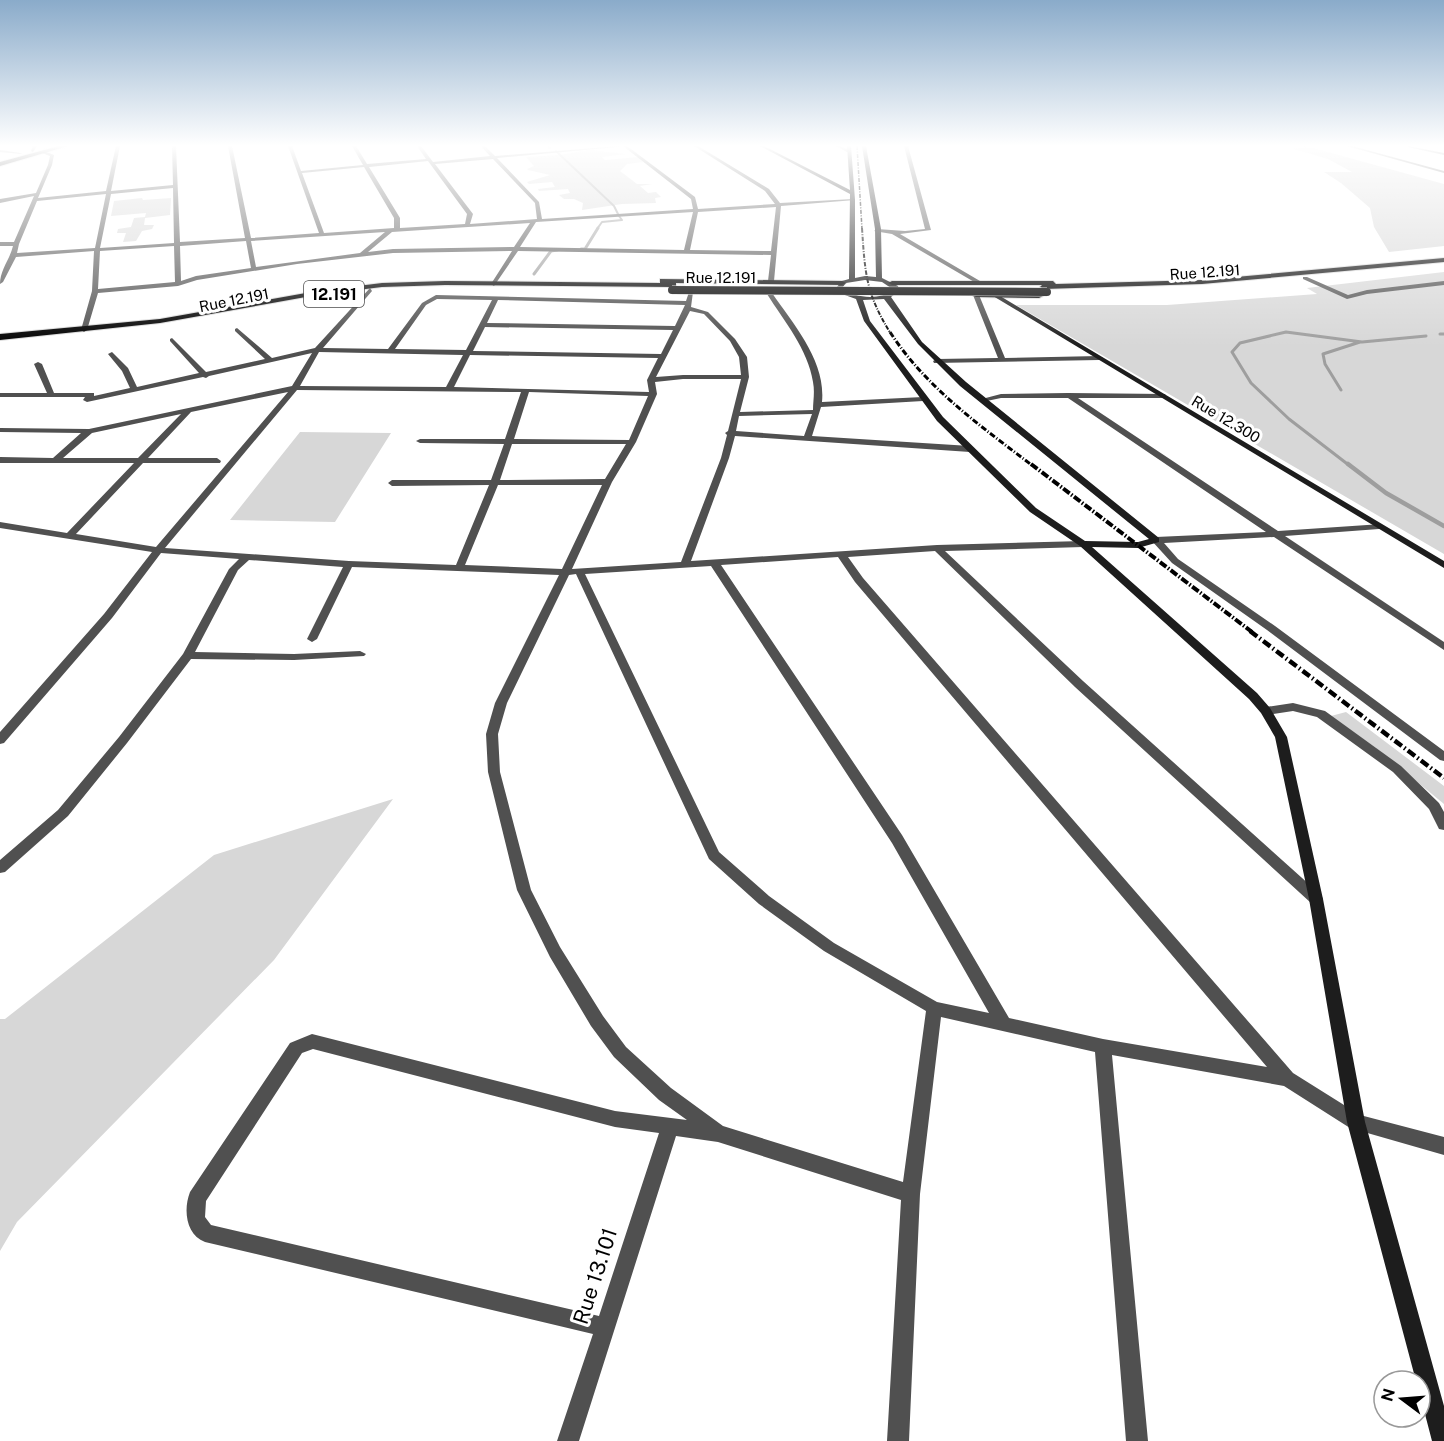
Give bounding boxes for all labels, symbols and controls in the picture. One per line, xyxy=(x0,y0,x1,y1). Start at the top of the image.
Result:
street label: Rue 12.191 xyxy=(1169,261,1241,283)
street label: Rue 12.191 xyxy=(686,269,756,286)
road number: 12.191 xyxy=(304,281,364,307)
street label: Rue 12.191 xyxy=(198,285,270,315)
street label: Rue 12.300 xyxy=(1189,392,1263,446)
street label: Rue 13.101 xyxy=(568,1225,622,1327)
north arrow xyxy=(1372,1369,1432,1429)
text: N xyxy=(1377,1386,1399,1404)

